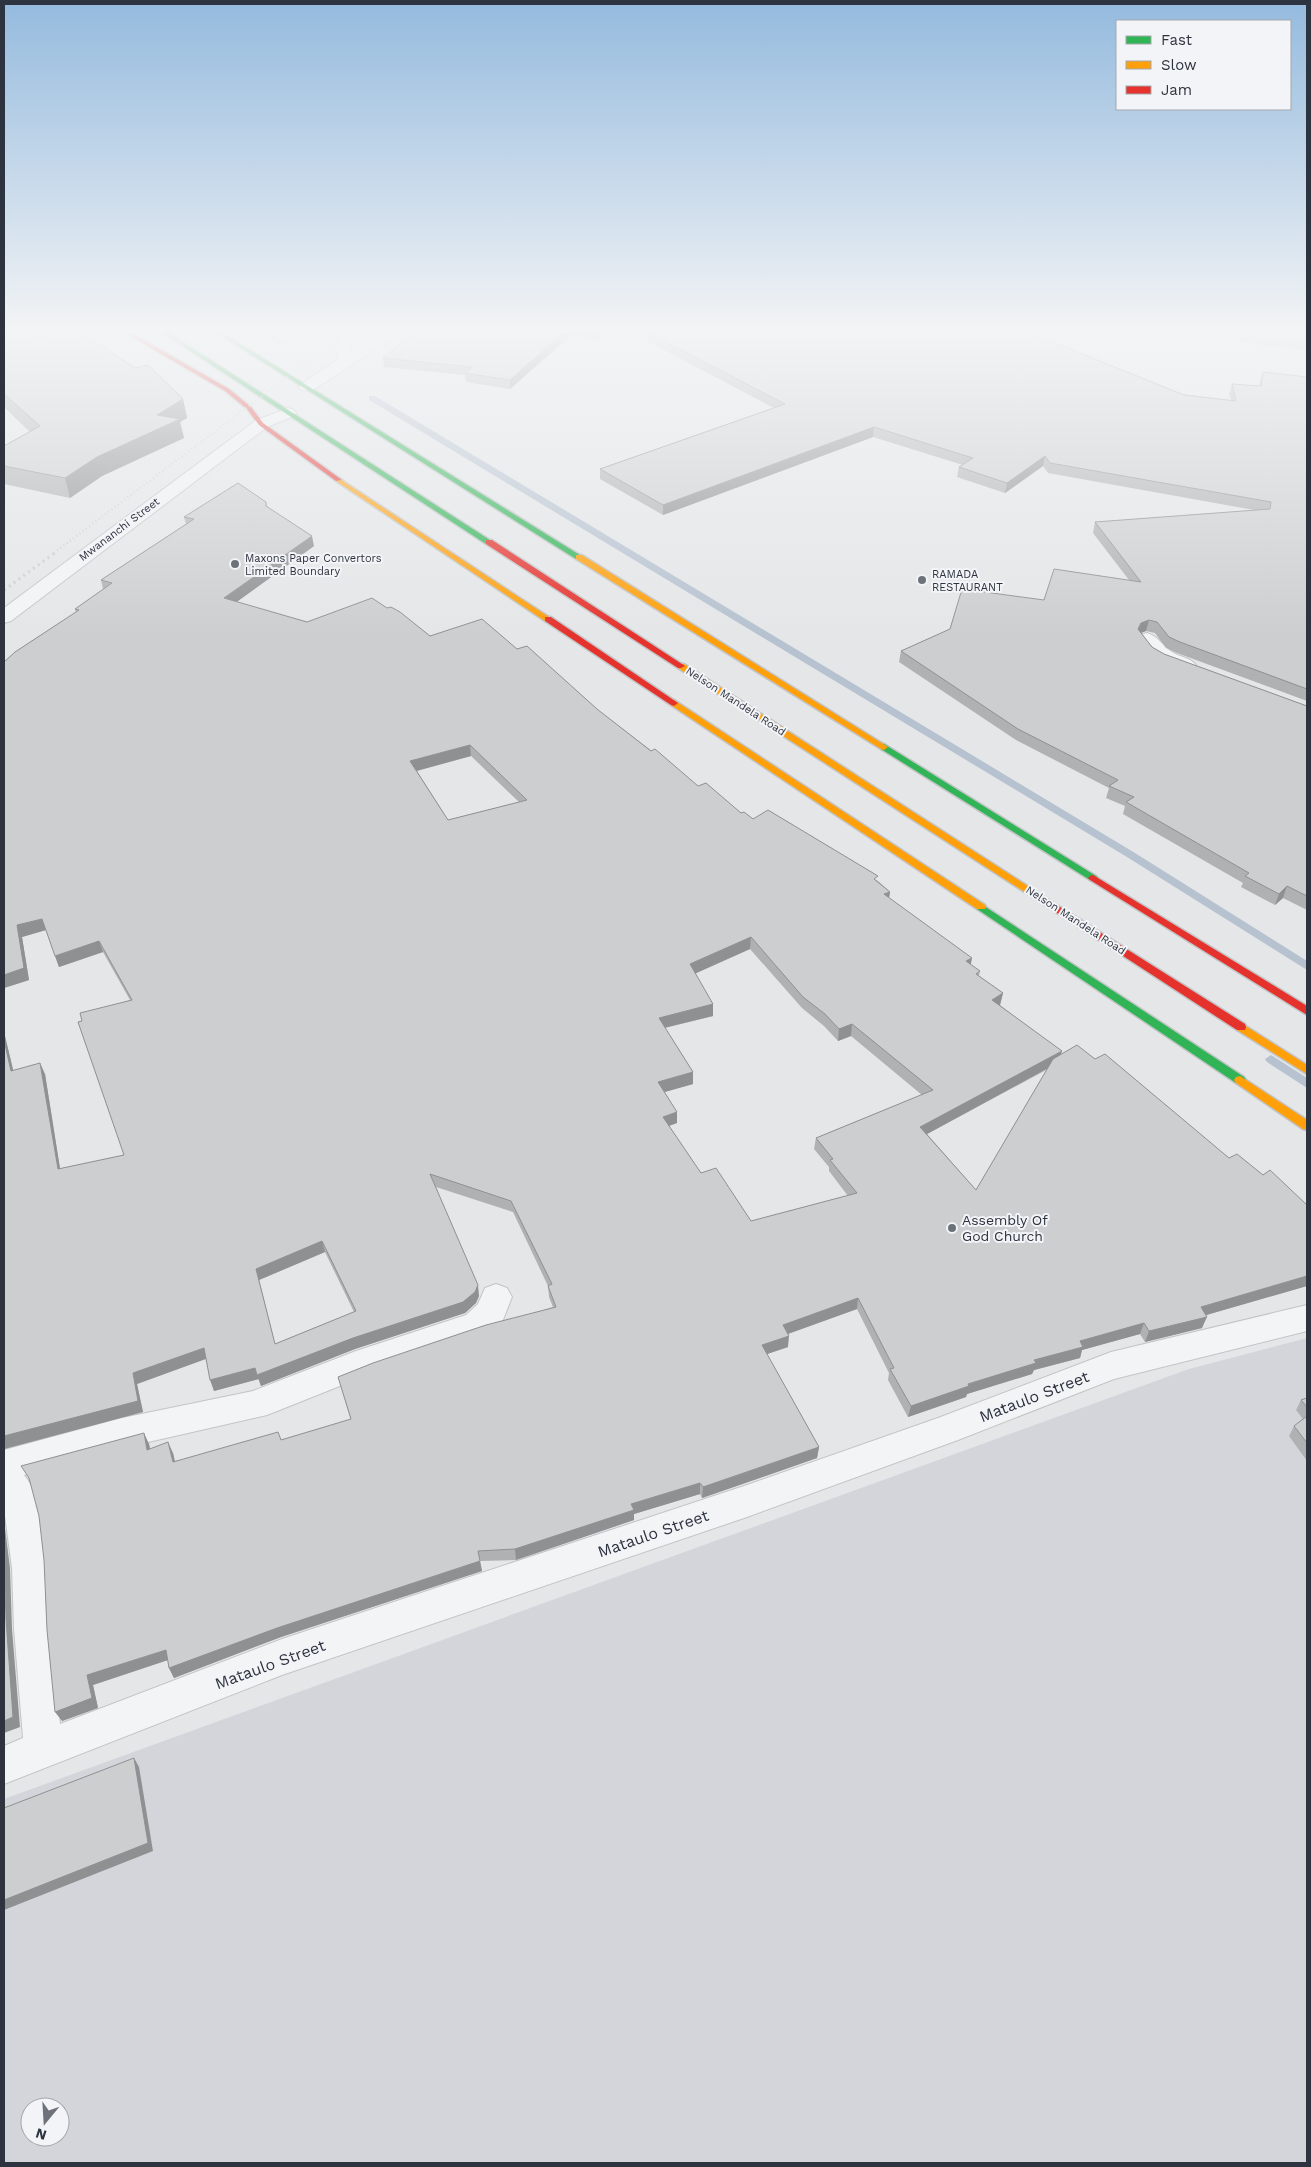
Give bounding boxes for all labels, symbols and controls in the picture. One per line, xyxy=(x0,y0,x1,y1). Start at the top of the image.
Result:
legend xyxy=(1116,20,1291,110)
text: Fast xyxy=(1161,31,1193,49)
text: Slow xyxy=(1161,56,1197,74)
text: Jam xyxy=(1161,81,1192,99)
street label: Mwananchi Street xyxy=(77,495,162,564)
place label: Maxons Paper Convertors Limited Boundary xyxy=(245,552,382,578)
marker: Maxons Paper Convertors Limited Boundary xyxy=(229,558,241,570)
place label: RAMADA RESTAURANT xyxy=(932,568,1003,594)
marker: RAMADA RESTAURANT xyxy=(916,574,928,586)
street label: Nelson Mandela Road xyxy=(683,664,788,739)
street label: Nelson Mandela Road xyxy=(1023,883,1128,958)
place label: Assembly Of God Church xyxy=(962,1212,1048,1244)
marker: Assembly Of God Church xyxy=(946,1222,958,1234)
street label: Mataulo Street xyxy=(977,1367,1092,1426)
street label: Mataulo Street xyxy=(595,1506,711,1561)
street label: Mataulo Street xyxy=(212,1636,328,1693)
north arrow xyxy=(20,2097,70,2147)
text: N xyxy=(34,2125,48,2144)

